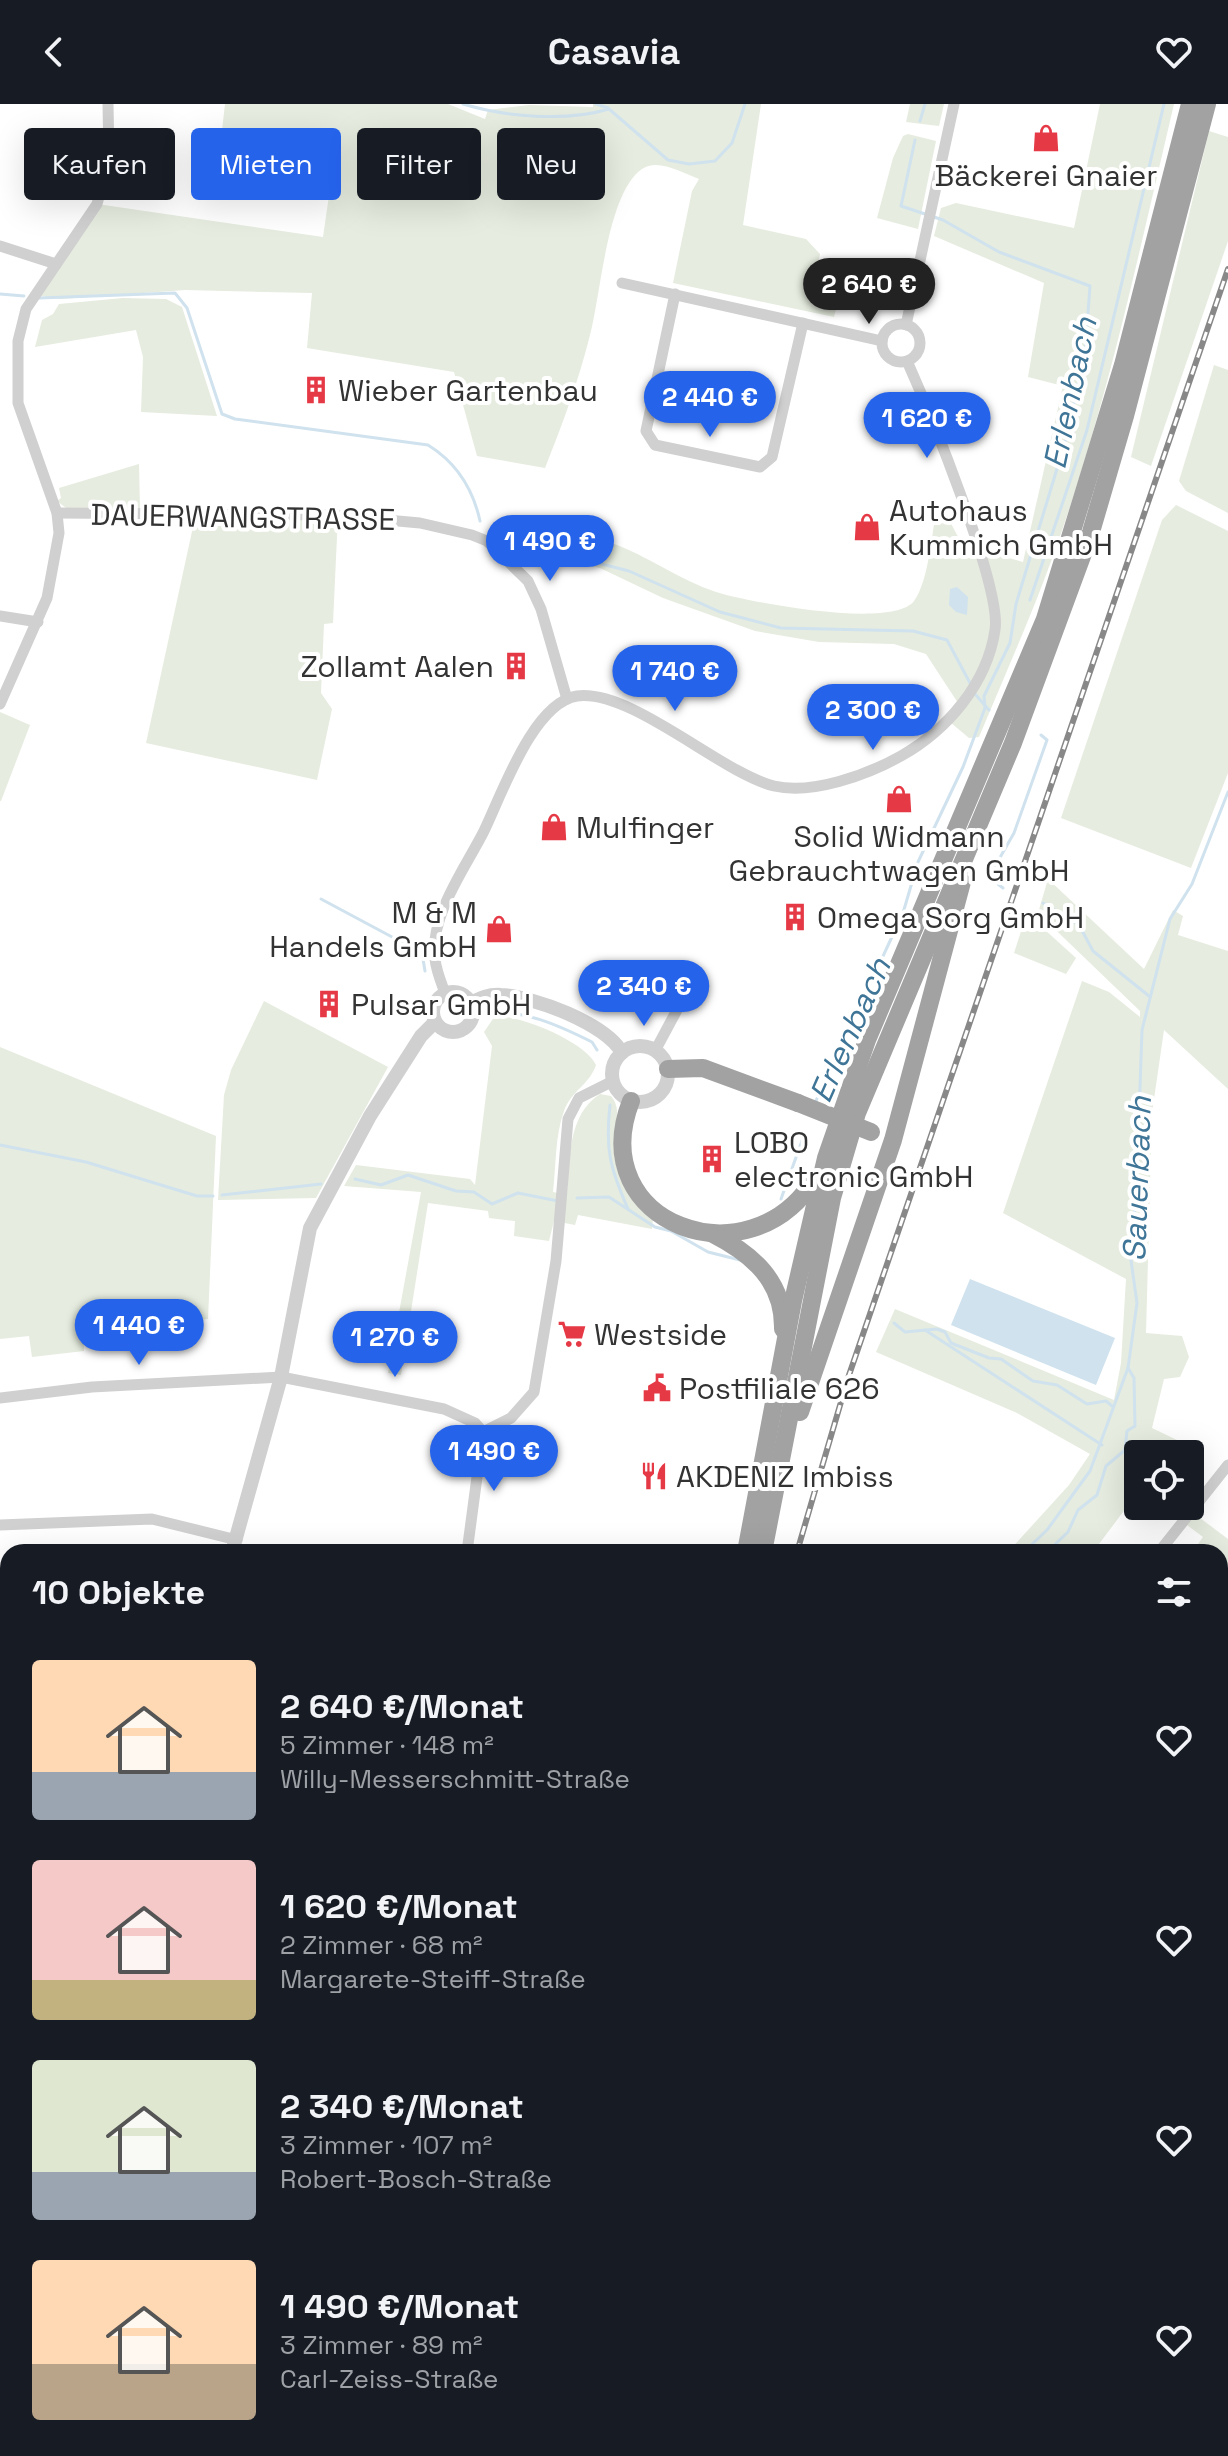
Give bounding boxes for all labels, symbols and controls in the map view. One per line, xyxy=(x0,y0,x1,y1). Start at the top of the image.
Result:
text: Casavia xyxy=(548,29,680,75)
icon: back xyxy=(32,30,76,74)
icon: heart xyxy=(1152,30,1196,74)
shop icon: Bäckerei Gnaier xyxy=(1031,123,1061,153)
chip: Kaufen xyxy=(24,128,175,200)
chip: Mieten xyxy=(191,128,341,200)
chip: Filter xyxy=(357,128,481,200)
chip: Neu xyxy=(497,128,605,200)
place label: Bäckerei Gnaier xyxy=(934,156,1158,195)
pin: 2 640 € xyxy=(795,258,943,326)
text: 2 640 € xyxy=(821,267,917,301)
water label: Erlenbach xyxy=(1034,312,1106,472)
place label: Wieber Gartenbau xyxy=(338,371,598,410)
pin: 2 440 € xyxy=(636,371,784,439)
building icon: Wieber Gartenbau xyxy=(301,375,331,405)
text: 2 440 € xyxy=(662,380,758,414)
pin: 1 620 € xyxy=(853,392,1001,460)
text: 1 620 € xyxy=(882,401,972,435)
place label: Autohaus Kummich GmbH xyxy=(889,491,1113,564)
street label: DAUERWANGSTRASSE xyxy=(90,495,396,539)
shop icon: Autohaus Kummich GmbH xyxy=(852,512,882,542)
pin: 1 490 € xyxy=(476,515,624,583)
text: 1 490 € xyxy=(504,524,596,558)
pin: 1 740 € xyxy=(601,645,749,713)
place label: Zollamt Aalen xyxy=(301,647,494,686)
building icon: Zollamt Aalen xyxy=(501,651,531,681)
text: 1 740 € xyxy=(630,654,720,688)
pin: 2 300 € xyxy=(799,684,947,752)
text: 2 300 € xyxy=(825,693,921,727)
shop icon: Solid Widmann Gebrauchtwagen GmbH xyxy=(884,784,914,814)
place label: Mulfinger xyxy=(576,808,714,847)
shop icon: Mulfinger xyxy=(539,812,569,842)
place label: Solid Widmann Gebrauchtwagen GmbH xyxy=(729,817,1069,890)
place label: M & M Handels GmbH xyxy=(269,893,477,966)
place label: Omega Sorg GmbH xyxy=(817,898,1084,937)
building icon: Omega Sorg GmbH xyxy=(780,902,810,932)
shop icon: M & M Handels GmbH xyxy=(484,914,514,944)
water label: Erlenbach xyxy=(800,950,900,1108)
pin: 2 340 € xyxy=(570,960,718,1028)
text: 2 340 € xyxy=(596,969,692,1003)
place label: Pulsar GmbH xyxy=(351,985,531,1024)
building icon: Pulsar GmbH xyxy=(314,989,344,1019)
water label: Sauerbach xyxy=(1114,1094,1160,1262)
place label: LOBO electronic GmbH xyxy=(734,1123,973,1196)
building icon: LOBO electronic GmbH xyxy=(697,1144,727,1174)
pin: 1 440 € xyxy=(65,1299,213,1367)
text: 1 440 € xyxy=(93,1308,185,1342)
pin: 1 270 € xyxy=(321,1311,469,1379)
place label: Westside xyxy=(594,1315,727,1354)
supermarket icon: Westside xyxy=(557,1319,587,1349)
text: 1 270 € xyxy=(351,1320,439,1354)
place label: Postfiliale 626 xyxy=(679,1369,880,1408)
public building icon: Postfiliale 626 xyxy=(642,1373,672,1403)
pin: 1 490 € xyxy=(420,1425,568,1493)
text: 1 490 € xyxy=(448,1434,540,1468)
map controls xyxy=(1124,1440,1204,1520)
button: locate xyxy=(1124,1440,1204,1520)
place label: AKDENIZ Imbiss xyxy=(676,1457,894,1496)
restaurant icon: AKDENIZ Imbiss xyxy=(639,1461,669,1491)
icon: filters xyxy=(1152,1570,1196,1614)
text: 10 Objekte xyxy=(32,1571,205,1614)
text: 2 640 €/Monat xyxy=(280,1685,524,1728)
icon: home xyxy=(96,1692,192,1788)
icon: heart xyxy=(1152,1718,1196,1762)
text: 5 Zimmer · 148 m² xyxy=(280,1728,494,1762)
text: Willy-Messerschmitt-Straße xyxy=(280,1762,630,1796)
text: 1 620 €/Monat xyxy=(280,1885,518,1928)
icon: home xyxy=(96,1892,192,1988)
icon: heart xyxy=(1152,1918,1196,1962)
text: 2 Zimmer · 68 m² xyxy=(280,1928,483,1962)
text: Margarete-Steiff-Straße xyxy=(280,1962,586,1996)
text: 2 340 €/Monat xyxy=(280,2085,524,2128)
icon: home xyxy=(96,2092,192,2188)
icon: heart xyxy=(1152,2118,1196,2162)
text: 3 Zimmer · 107 m² xyxy=(280,2128,492,2162)
text: Robert-Bosch-Straße xyxy=(280,2162,552,2196)
text: 1 490 €/Monat xyxy=(280,2285,519,2328)
icon: home xyxy=(96,2292,192,2388)
icon: heart xyxy=(1152,2318,1196,2362)
text: 3 Zimmer · 89 m² xyxy=(280,2328,483,2362)
text: Carl-Zeiss-Straße xyxy=(280,2362,498,2396)

